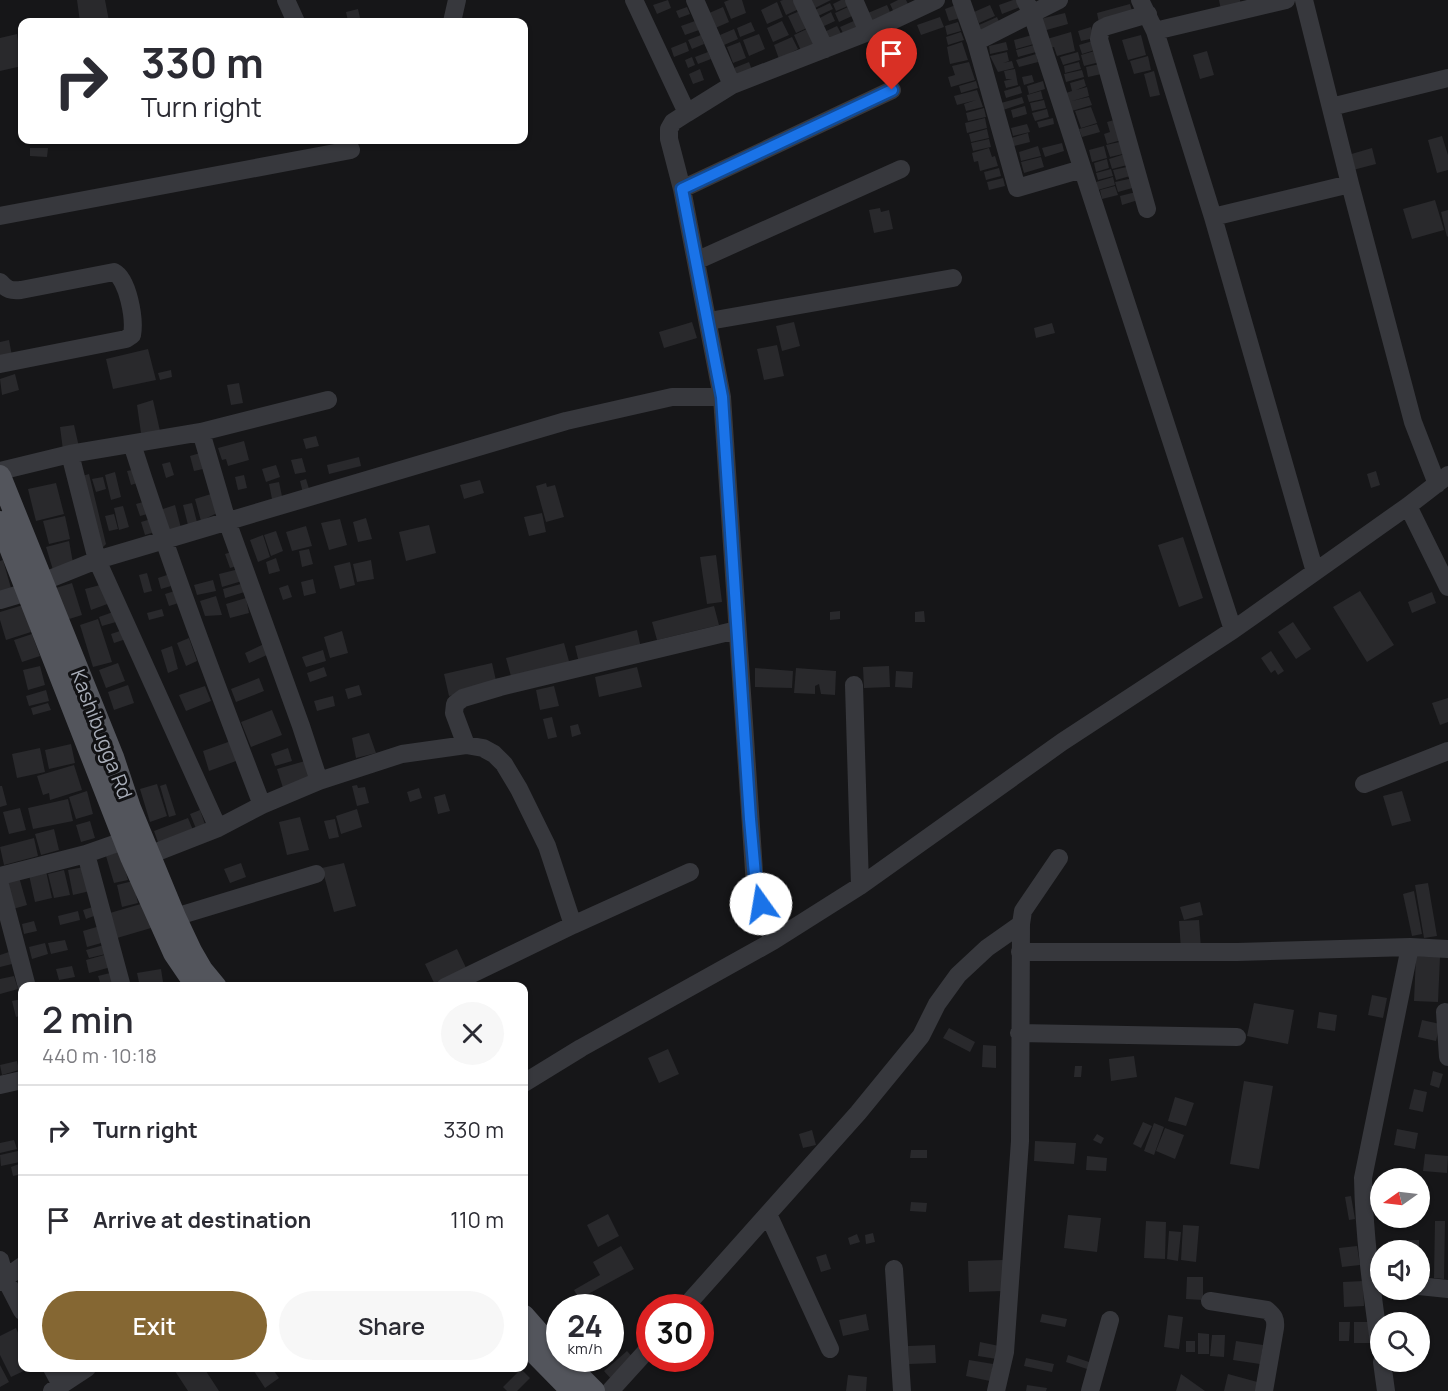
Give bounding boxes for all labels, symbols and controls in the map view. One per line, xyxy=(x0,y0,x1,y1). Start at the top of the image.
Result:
pin xyxy=(866,28,917,90)
text: 330 m xyxy=(141,33,264,91)
icon: arrive xyxy=(875,37,908,70)
icon: right xyxy=(42,42,120,120)
text: Turn right xyxy=(141,88,262,125)
street label: Kashibugga Rd xyxy=(65,665,139,803)
position arrow xyxy=(729,872,793,936)
text: 2 min xyxy=(42,995,134,1044)
button: close xyxy=(441,1002,504,1065)
text: 440 m · 10:18 xyxy=(42,1042,157,1069)
icon: right xyxy=(42,1114,75,1147)
text: Turn right xyxy=(93,1115,198,1145)
text: 330 m xyxy=(443,1115,504,1145)
north arrow xyxy=(1370,1168,1430,1228)
map controls xyxy=(1370,1168,1430,1372)
icon: arrive xyxy=(42,1204,75,1237)
text: Arrive at destination xyxy=(93,1205,311,1235)
text: 110 m xyxy=(450,1205,504,1235)
button: sound xyxy=(1370,1240,1430,1300)
button: Exit xyxy=(42,1291,267,1360)
button: Share xyxy=(279,1291,504,1360)
speed limit sign: 30 xyxy=(636,1294,714,1372)
text: 24 xyxy=(567,1305,603,1346)
button: search xyxy=(1370,1312,1430,1372)
text: km/h xyxy=(568,1338,602,1359)

